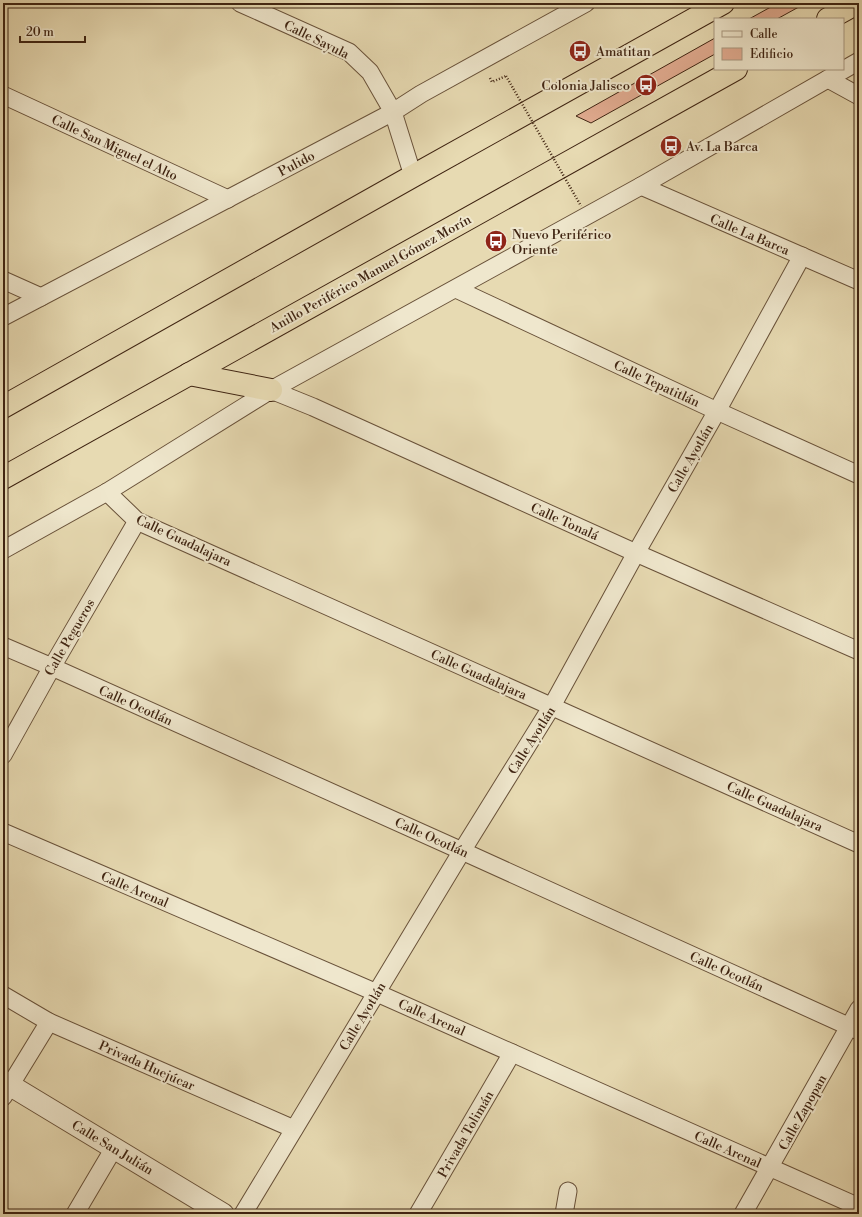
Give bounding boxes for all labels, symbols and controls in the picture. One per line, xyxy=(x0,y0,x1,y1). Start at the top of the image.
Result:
street label: Calle Sayula xyxy=(281,17,352,63)
scale bar xyxy=(20,18,85,44)
legend xyxy=(714,18,844,70)
text: 20 m xyxy=(26,25,54,40)
text: Calle xyxy=(750,27,777,42)
bus stop icon: Amatitan xyxy=(567,38,593,64)
place label: Amatitan xyxy=(595,44,651,60)
text: Edificio xyxy=(750,47,793,62)
bus stop icon: Colonia Jalisco xyxy=(633,72,659,98)
place label: Colonia Jalisco xyxy=(542,78,630,94)
street label: Calle San Miguel el Alto xyxy=(49,112,180,184)
bus stop icon: Av. La Barca xyxy=(658,133,684,159)
place label: Av. La Barca xyxy=(685,139,759,155)
street label: Pulido xyxy=(275,148,318,180)
street label: Calle La Barca xyxy=(708,211,792,259)
street label: Anillo Periférico Manuel Gómez Morín xyxy=(266,212,474,337)
place label: Nuevo Periférico Oriente xyxy=(512,227,611,258)
bus stop icon: Nuevo Periférico Oriente xyxy=(483,228,509,254)
street label: Calle Tepatitlán xyxy=(611,357,702,411)
street label: Calle Ayotlán xyxy=(665,421,717,496)
street label: Calle Tonalá xyxy=(528,500,601,544)
street label: Calle Guadalajara xyxy=(133,512,234,570)
street label: Calle Pegueros xyxy=(41,596,99,679)
street label: Calle Guadalajara xyxy=(428,647,529,703)
street label: Calle Ocotlán xyxy=(96,682,175,729)
street label: Calle Ayotlán xyxy=(505,704,559,777)
street label: Calle Guadalajara xyxy=(724,779,825,835)
street label: Calle Ocotlán xyxy=(392,814,471,861)
street label: Calle Arenal xyxy=(99,869,171,911)
street label: Calle Ocotlán xyxy=(687,948,766,995)
street label: Calle Ayotlán xyxy=(336,979,390,1054)
street label: Calle Arenal xyxy=(396,996,468,1040)
street label: Privada Huejúcar xyxy=(96,1038,197,1094)
street label: Calle Zapopan xyxy=(775,1072,830,1153)
street label: Privada Tolimán xyxy=(434,1088,497,1181)
street label: Calle San Julián xyxy=(69,1117,156,1179)
street label: Calle Arenal xyxy=(692,1128,764,1172)

